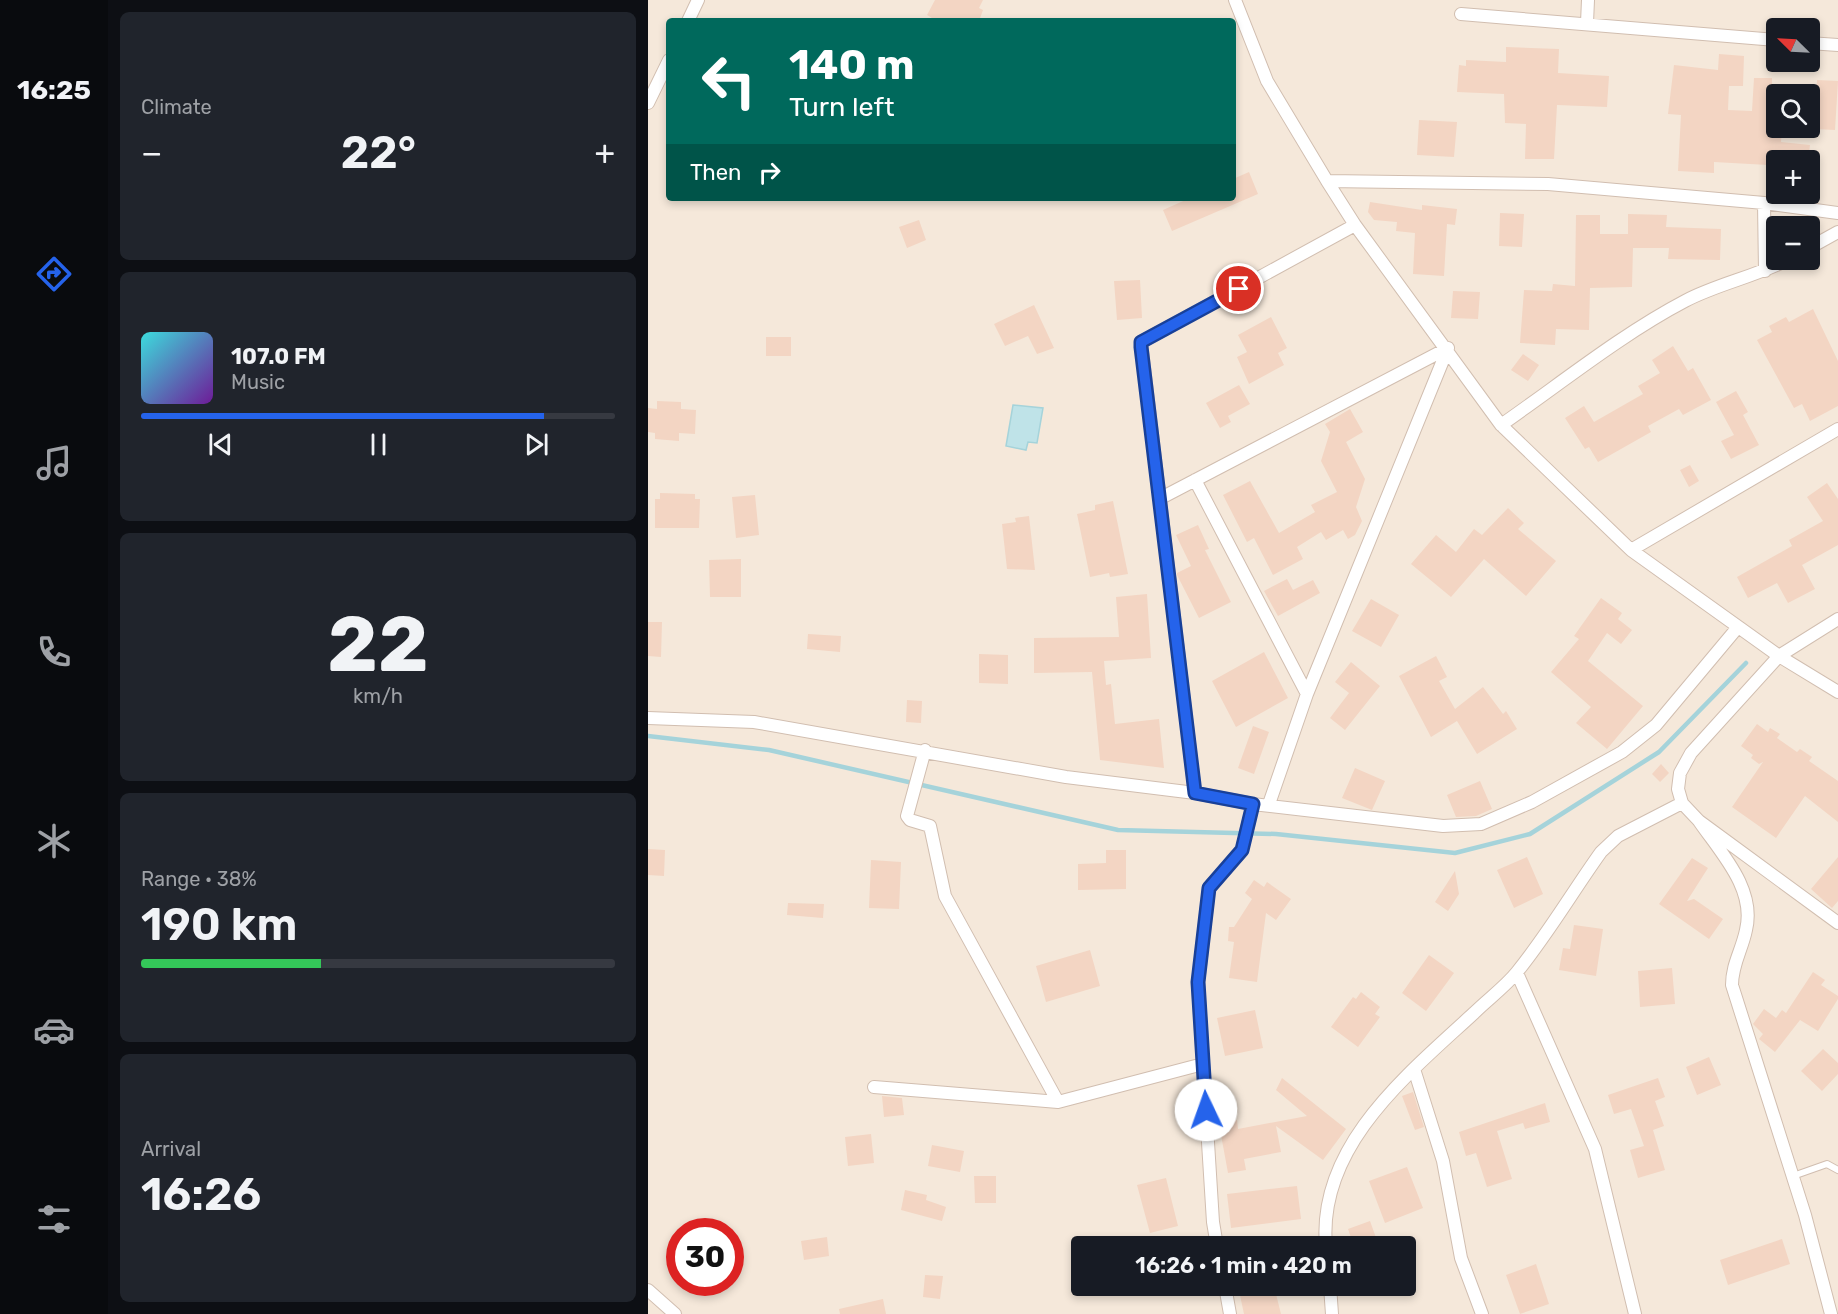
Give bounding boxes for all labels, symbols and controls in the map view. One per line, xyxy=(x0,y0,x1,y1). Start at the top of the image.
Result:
north arrow xyxy=(1766,18,1820,72)
map controls xyxy=(1766,18,1820,270)
text: 140 m xyxy=(789,40,915,90)
icon: left xyxy=(690,42,768,120)
text: 16:25 xyxy=(17,74,91,106)
button: search xyxy=(1766,84,1820,138)
text: Turn left xyxy=(789,91,894,123)
text: Climate xyxy=(141,95,212,119)
text: 22° xyxy=(341,126,416,179)
text: − xyxy=(141,133,162,172)
text: + xyxy=(594,133,615,172)
button: + xyxy=(1766,150,1820,204)
icon: right xyxy=(753,156,786,189)
text: Then xyxy=(690,159,741,186)
button: − xyxy=(1766,216,1820,270)
icon: directions xyxy=(33,253,75,295)
pin xyxy=(1213,263,1264,314)
icon: arrive xyxy=(1222,272,1255,305)
text: 107.0 FM xyxy=(231,343,326,370)
text: Music xyxy=(231,370,285,394)
icon: previous xyxy=(204,428,237,461)
icon: pause xyxy=(362,428,395,461)
icon: next xyxy=(520,428,553,461)
icon: music xyxy=(33,442,75,484)
text: 22 xyxy=(327,598,429,691)
icon: phone xyxy=(33,631,75,673)
text: km/h xyxy=(353,684,403,708)
icon: climate xyxy=(33,820,75,862)
text: Range · 38% xyxy=(141,867,257,891)
text: 190 km xyxy=(141,898,297,951)
icon: car xyxy=(33,1009,75,1051)
position arrow xyxy=(1174,1078,1238,1142)
text: Arrival xyxy=(141,1137,201,1161)
text: 16:26 xyxy=(141,1168,261,1221)
icon: filters xyxy=(33,1198,75,1240)
speed limit sign: 30 xyxy=(666,1218,744,1296)
text: 16:26 · 1 min · 420 m xyxy=(1135,1252,1352,1279)

